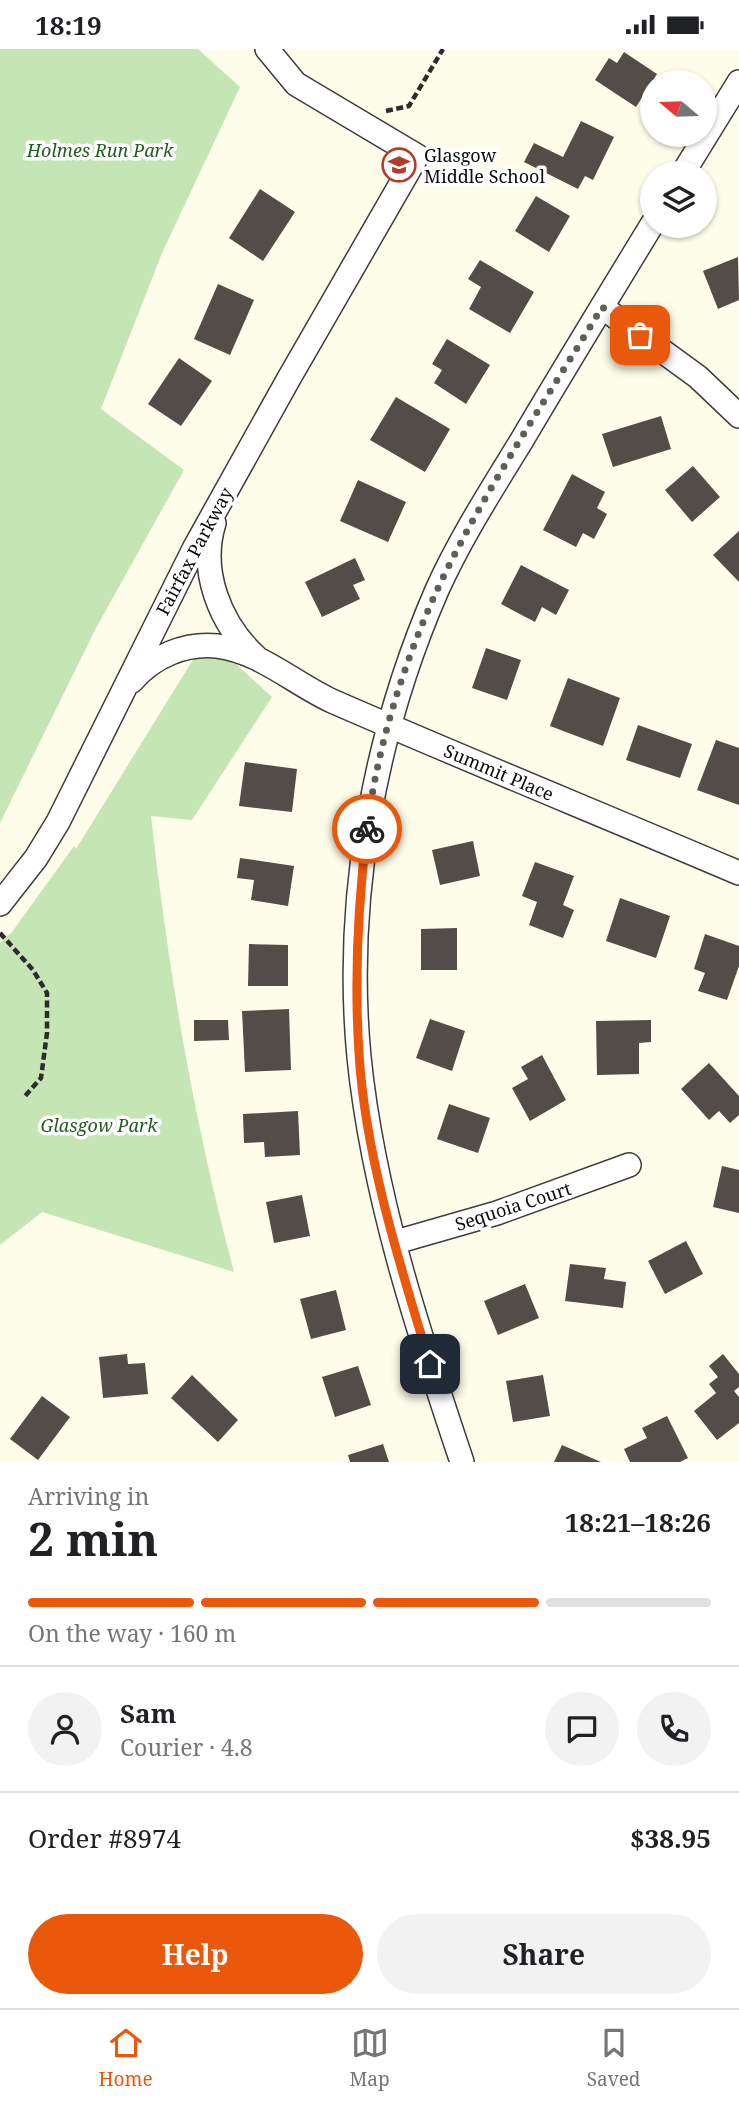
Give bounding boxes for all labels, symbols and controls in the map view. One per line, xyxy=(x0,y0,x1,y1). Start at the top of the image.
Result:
text: 18:19 xyxy=(35,7,102,43)
north arrow xyxy=(640,70,718,147)
map controls xyxy=(640,70,717,238)
park label: Holmes Run Park xyxy=(26,138,174,162)
place label: Glasgow Middle School xyxy=(424,143,545,188)
school or university icon: Glasgow Middle School xyxy=(380,146,418,184)
button: layers xyxy=(640,161,717,238)
pin xyxy=(610,305,670,365)
icon: bag xyxy=(621,316,659,354)
street label: Fairfax Parkway xyxy=(150,482,238,619)
street label: Summit Place xyxy=(440,738,558,806)
courier xyxy=(332,794,402,864)
icon: bike xyxy=(348,810,386,848)
park label: Glasgow Park xyxy=(40,1113,158,1137)
street label: Sequoia Court xyxy=(452,1176,574,1236)
pin xyxy=(400,1334,460,1394)
icon: home xyxy=(411,1345,449,1383)
text: Arriving in xyxy=(28,1480,149,1512)
text: 18:21–18:26 xyxy=(565,1504,711,1540)
text: 2 min xyxy=(28,1507,158,1569)
text: On the way · 160 m xyxy=(28,1617,236,1649)
button: person xyxy=(28,1692,102,1766)
button: chat xyxy=(545,1692,619,1766)
button: phone xyxy=(637,1692,711,1766)
text: Sam xyxy=(120,1695,176,1731)
text: Courier · 4.8 xyxy=(120,1731,253,1763)
text: Order #8974 xyxy=(28,1820,181,1856)
text: $38.95 xyxy=(630,1820,711,1856)
button: Help xyxy=(28,1914,363,1994)
button: Share xyxy=(377,1914,711,1994)
tab: Home xyxy=(98,2024,153,2092)
tab: Map xyxy=(350,2024,390,2092)
tab: Saved xyxy=(587,2024,641,2092)

